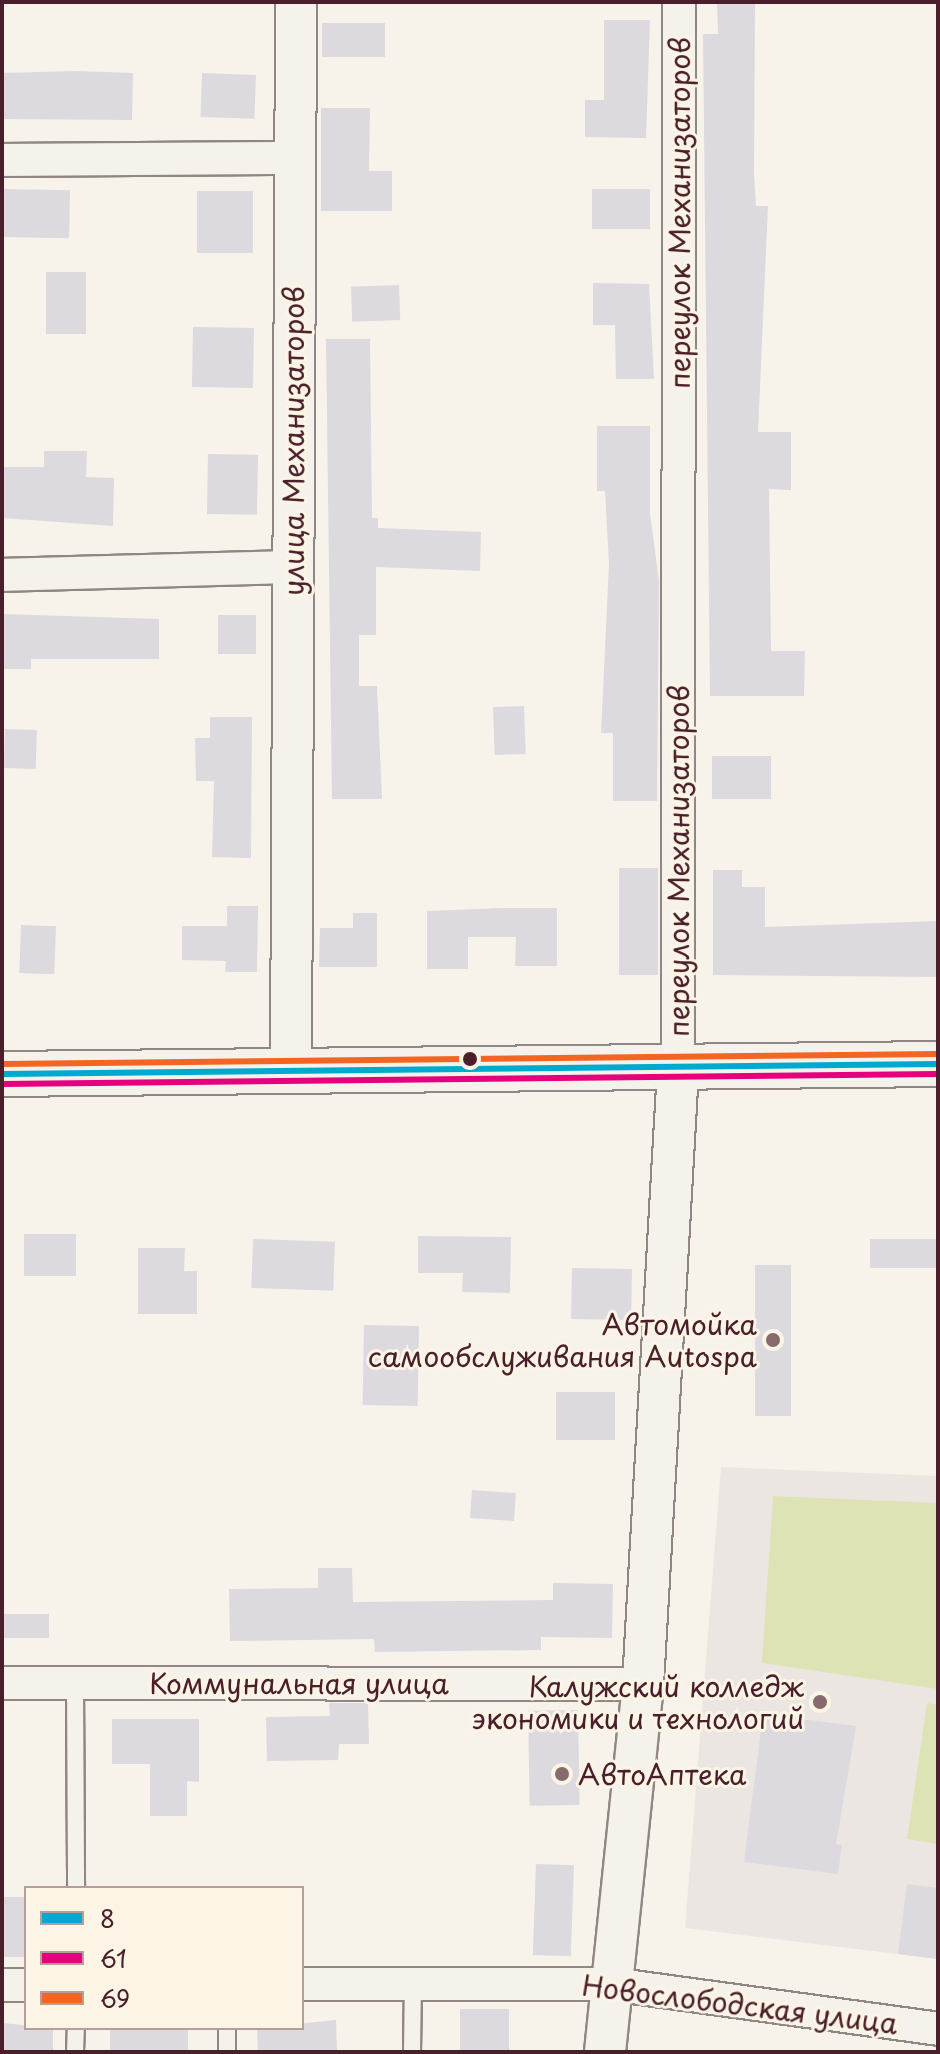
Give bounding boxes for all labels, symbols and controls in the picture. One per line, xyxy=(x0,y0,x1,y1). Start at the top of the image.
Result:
street label: переулок Механизаторов xyxy=(662,37,696,389)
street label: улица Механизаторов xyxy=(276,286,310,596)
street label: переулок Механизаторов xyxy=(661,685,695,1037)
unlabelled marker xyxy=(462,1051,478,1067)
place label: Автомойка самообслуживания Autospa xyxy=(368,1307,757,1373)
marker: Автомойка самообслуживания Autospa xyxy=(764,1331,782,1349)
street label: Коммунальная улица xyxy=(148,1666,450,1700)
place label: Калужский колледж экономики и технологий xyxy=(468,1669,804,1735)
marker: Калужский колледж экономики и технологий xyxy=(811,1693,829,1711)
place label: АвтоАптека xyxy=(578,1757,747,1791)
marker: АвтоАптека xyxy=(553,1765,571,1783)
legend xyxy=(24,1886,304,2030)
text: 8 xyxy=(100,1900,115,1936)
text: 61 xyxy=(100,1940,127,1976)
street label: Новослободская улица xyxy=(579,1968,901,2040)
text: 69 xyxy=(100,1980,130,2016)

